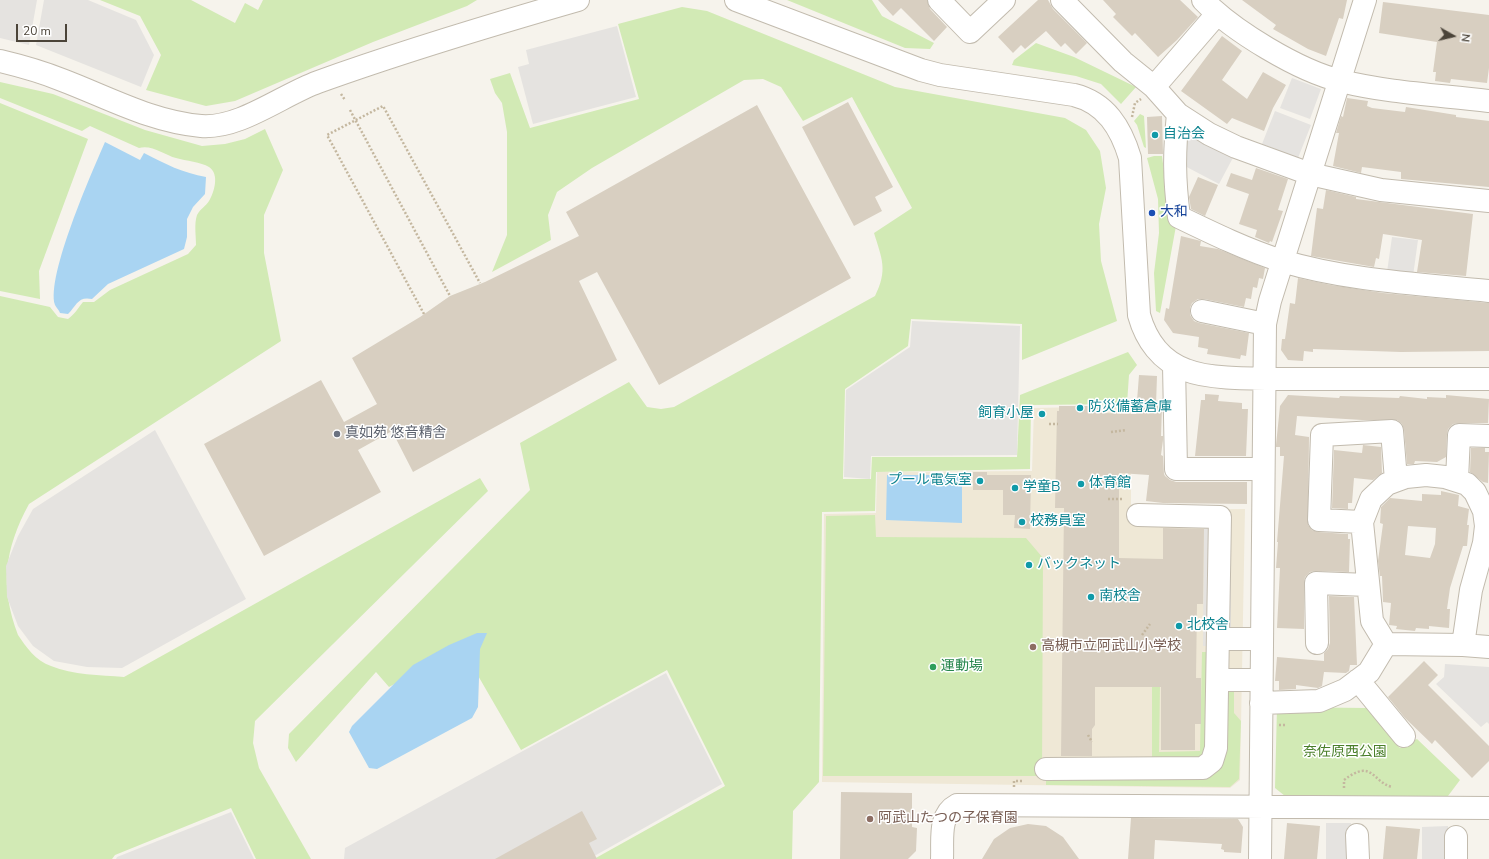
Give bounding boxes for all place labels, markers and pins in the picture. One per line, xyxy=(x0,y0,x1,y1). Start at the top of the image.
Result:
place label: 自治会 xyxy=(1163,127,1205,143)
marker: 自治会 xyxy=(1150,130,1160,140)
place label: 大和 xyxy=(1160,205,1188,221)
marker: 大和 xyxy=(1147,208,1157,218)
place label: 防災備蓄倉庫 xyxy=(1088,400,1172,416)
marker: 防災備蓄倉庫 xyxy=(1075,403,1085,413)
place label: 飼育小屋 xyxy=(978,406,1034,422)
marker: 飼育小屋 xyxy=(1037,409,1047,419)
place label: 真如苑 悠音精舎 xyxy=(345,426,447,442)
marker: 真如苑 悠音精舎 xyxy=(332,429,342,439)
place label: プール電気室 xyxy=(888,473,972,489)
marker: プール電気室 xyxy=(975,476,985,486)
place label: 体育館 xyxy=(1089,476,1131,492)
marker: 体育館 xyxy=(1076,479,1086,489)
place label: 学童B xyxy=(1023,480,1060,496)
marker: 学童B xyxy=(1010,483,1020,493)
place label: 校務員室 xyxy=(1030,514,1086,530)
marker: 校務員室 xyxy=(1017,517,1027,527)
place label: バックネット xyxy=(1037,557,1121,573)
marker: バックネット xyxy=(1024,560,1034,570)
place label: 南校舎 xyxy=(1099,589,1141,605)
marker: 南校舎 xyxy=(1086,592,1096,602)
place label: 北校舎 xyxy=(1187,618,1229,634)
marker: 北校舎 xyxy=(1174,621,1184,631)
place label: 高槻市立阿武山小学校 xyxy=(1041,639,1181,655)
marker: 高槻市立阿武山小学校 xyxy=(1028,642,1038,652)
place label: 運動場 xyxy=(941,659,983,675)
marker: 運動場 xyxy=(928,662,938,672)
place label: 阿武山たつの子保育園 xyxy=(878,811,1018,827)
marker: 阿武山たつの子保育園 xyxy=(865,814,875,824)

